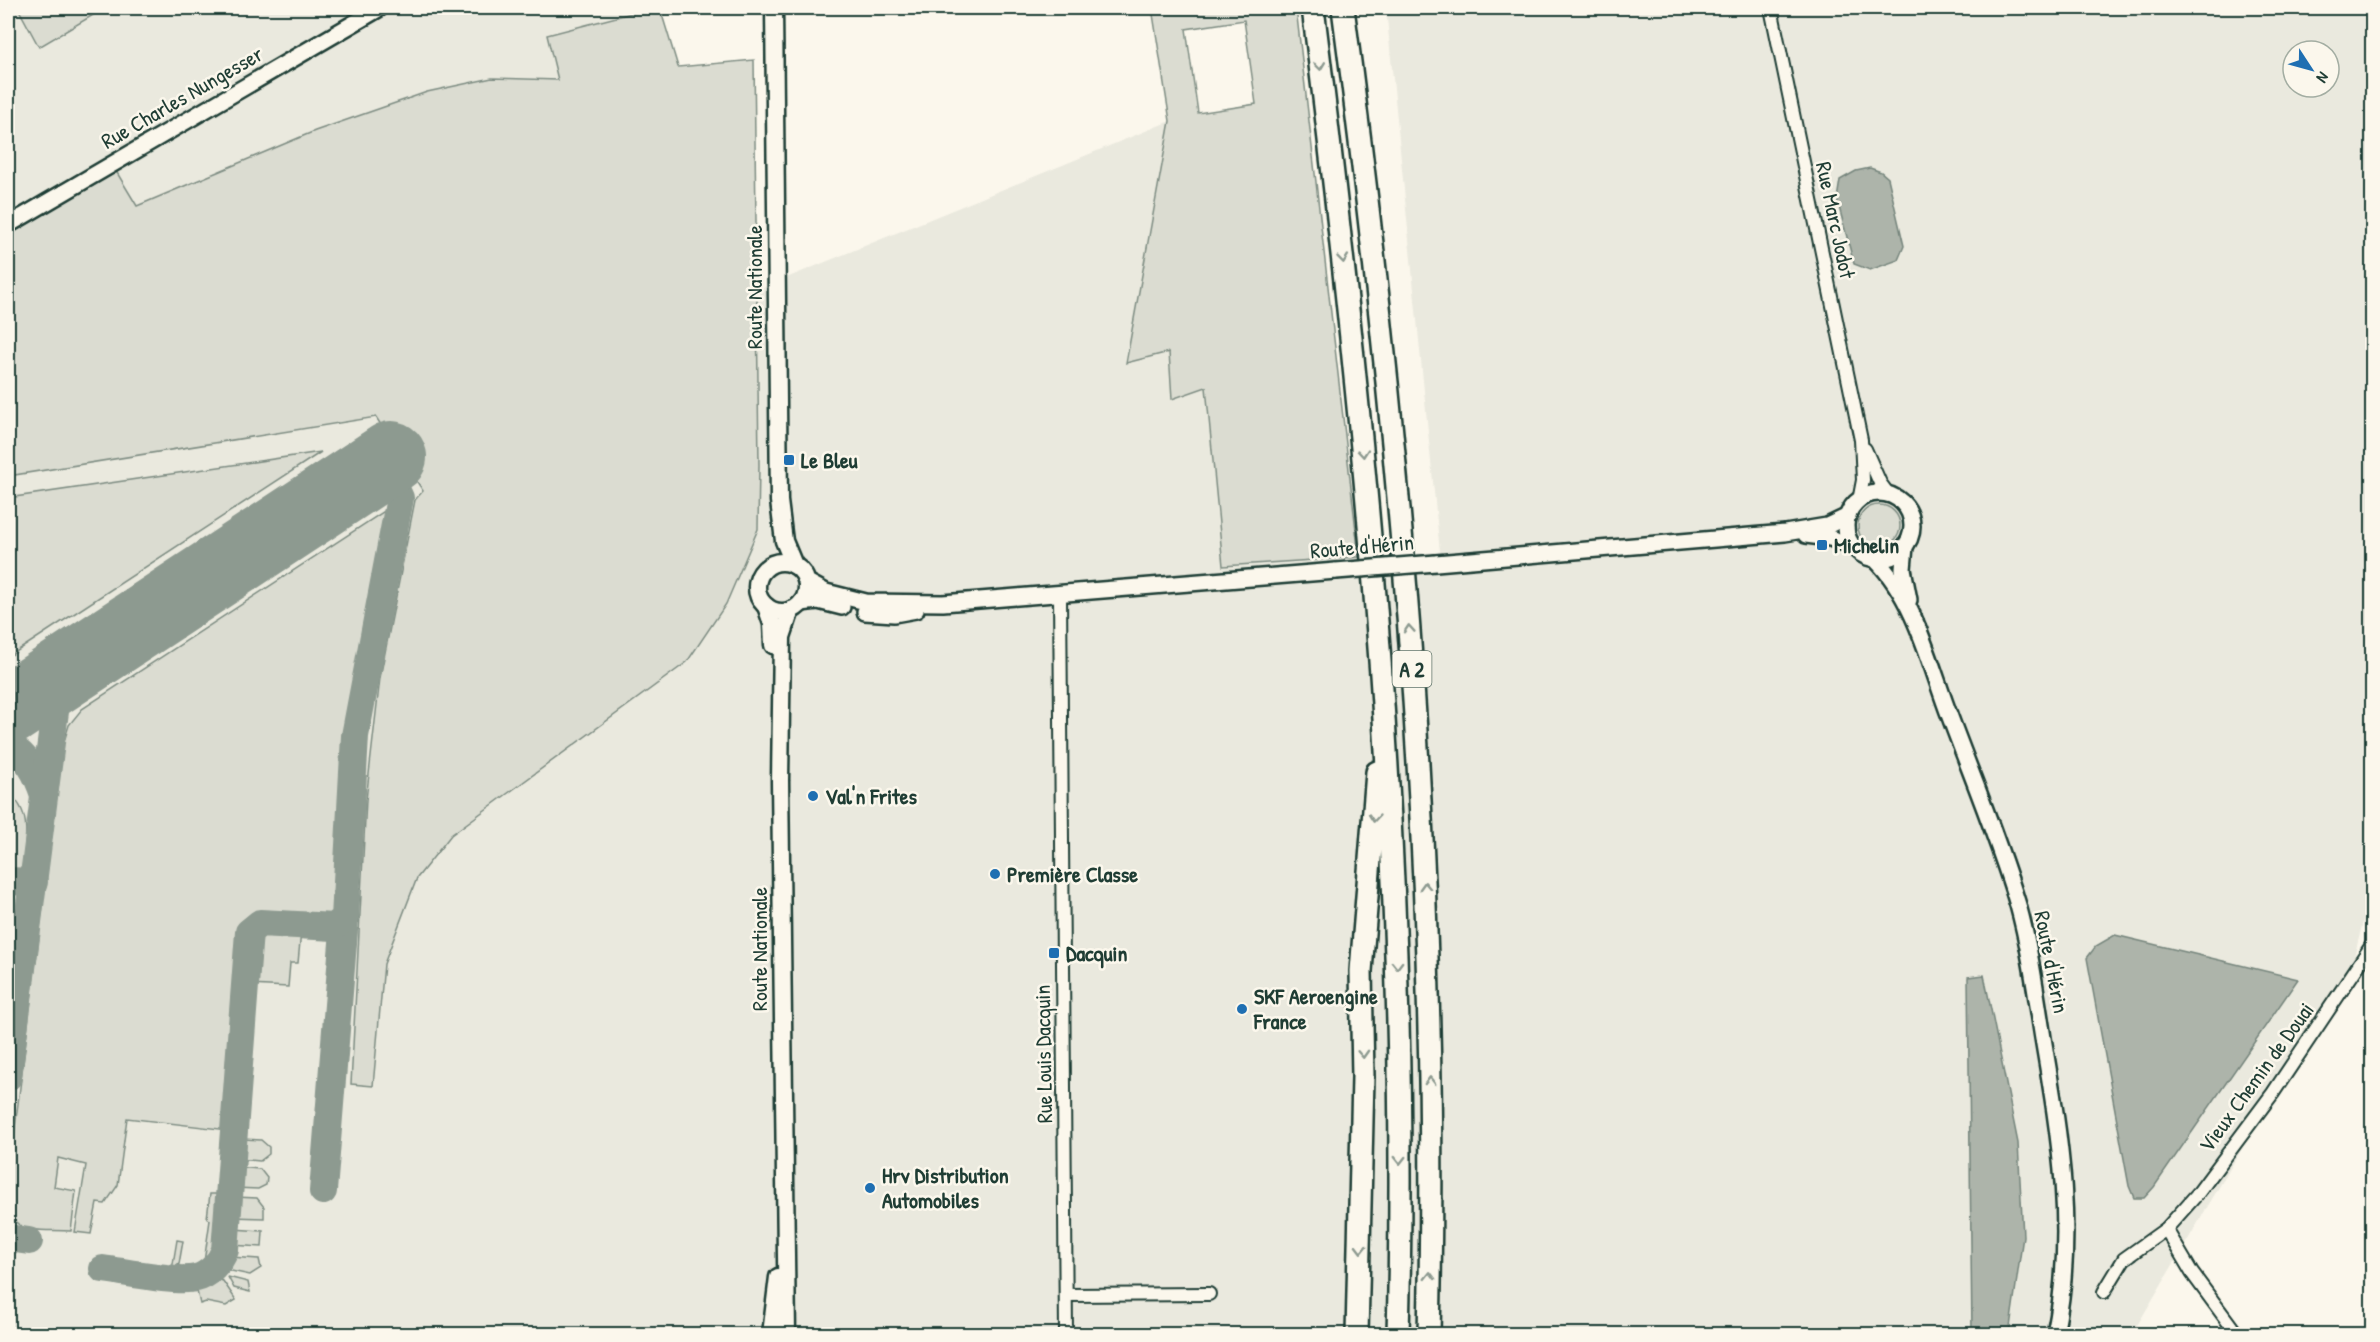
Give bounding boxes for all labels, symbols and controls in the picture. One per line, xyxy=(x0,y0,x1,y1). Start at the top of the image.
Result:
street label: Rue Charles Nungesser xyxy=(96,38,269,156)
north arrow xyxy=(2281,39,2341,99)
one-way arrow xyxy=(1314,61,1326,70)
text: N xyxy=(2311,68,2335,88)
street label: Rue Marc Jodot xyxy=(1809,159,1863,281)
street label: Route Nationale xyxy=(739,225,769,349)
one-way arrow xyxy=(1336,255,1349,264)
place label: Le Bleu xyxy=(801,445,858,475)
one-way arrow xyxy=(1356,449,1369,458)
marker: Le Bleu xyxy=(782,453,796,467)
street label: Route d'Hérin xyxy=(1309,527,1415,565)
place label: Michelin xyxy=(1834,530,1899,560)
marker: Michelin xyxy=(1815,538,1829,552)
one-way arrow xyxy=(1403,624,1416,633)
road number: A 2 xyxy=(1392,651,1432,687)
place label: Val'n Frites xyxy=(825,781,917,811)
marker: Val'n Frites xyxy=(806,789,820,803)
one-way arrow xyxy=(1367,814,1380,823)
place label: Première Classe xyxy=(1007,859,1138,889)
marker: Première Classe xyxy=(988,867,1002,881)
one-way arrow xyxy=(1418,882,1431,891)
street label: Route Nationale xyxy=(744,887,774,1011)
street label: Route d'Hérin xyxy=(2027,908,2077,1016)
place label: Dacquin xyxy=(1066,938,1128,969)
marker: Dacquin xyxy=(1047,946,1061,960)
one-way arrow xyxy=(1391,960,1403,969)
place label: SKF Aeroengine France xyxy=(1253,981,1378,1036)
street label: Rue Louis Dacquin xyxy=(1027,985,1059,1123)
street label: Vieux Chemin de Douai xyxy=(2191,996,2321,1158)
marker: SKF Aeroengine France xyxy=(1235,1002,1249,1016)
one-way arrow xyxy=(1356,1050,1369,1059)
one-way arrow xyxy=(1424,1077,1436,1086)
one-way arrow xyxy=(1394,1155,1406,1164)
place label: Hrv Distribution Automobiles xyxy=(882,1160,1009,1215)
marker: Hrv Distribution Automobiles xyxy=(863,1181,877,1195)
one-way arrow xyxy=(1355,1245,1367,1254)
one-way arrow xyxy=(1424,1272,1436,1281)

